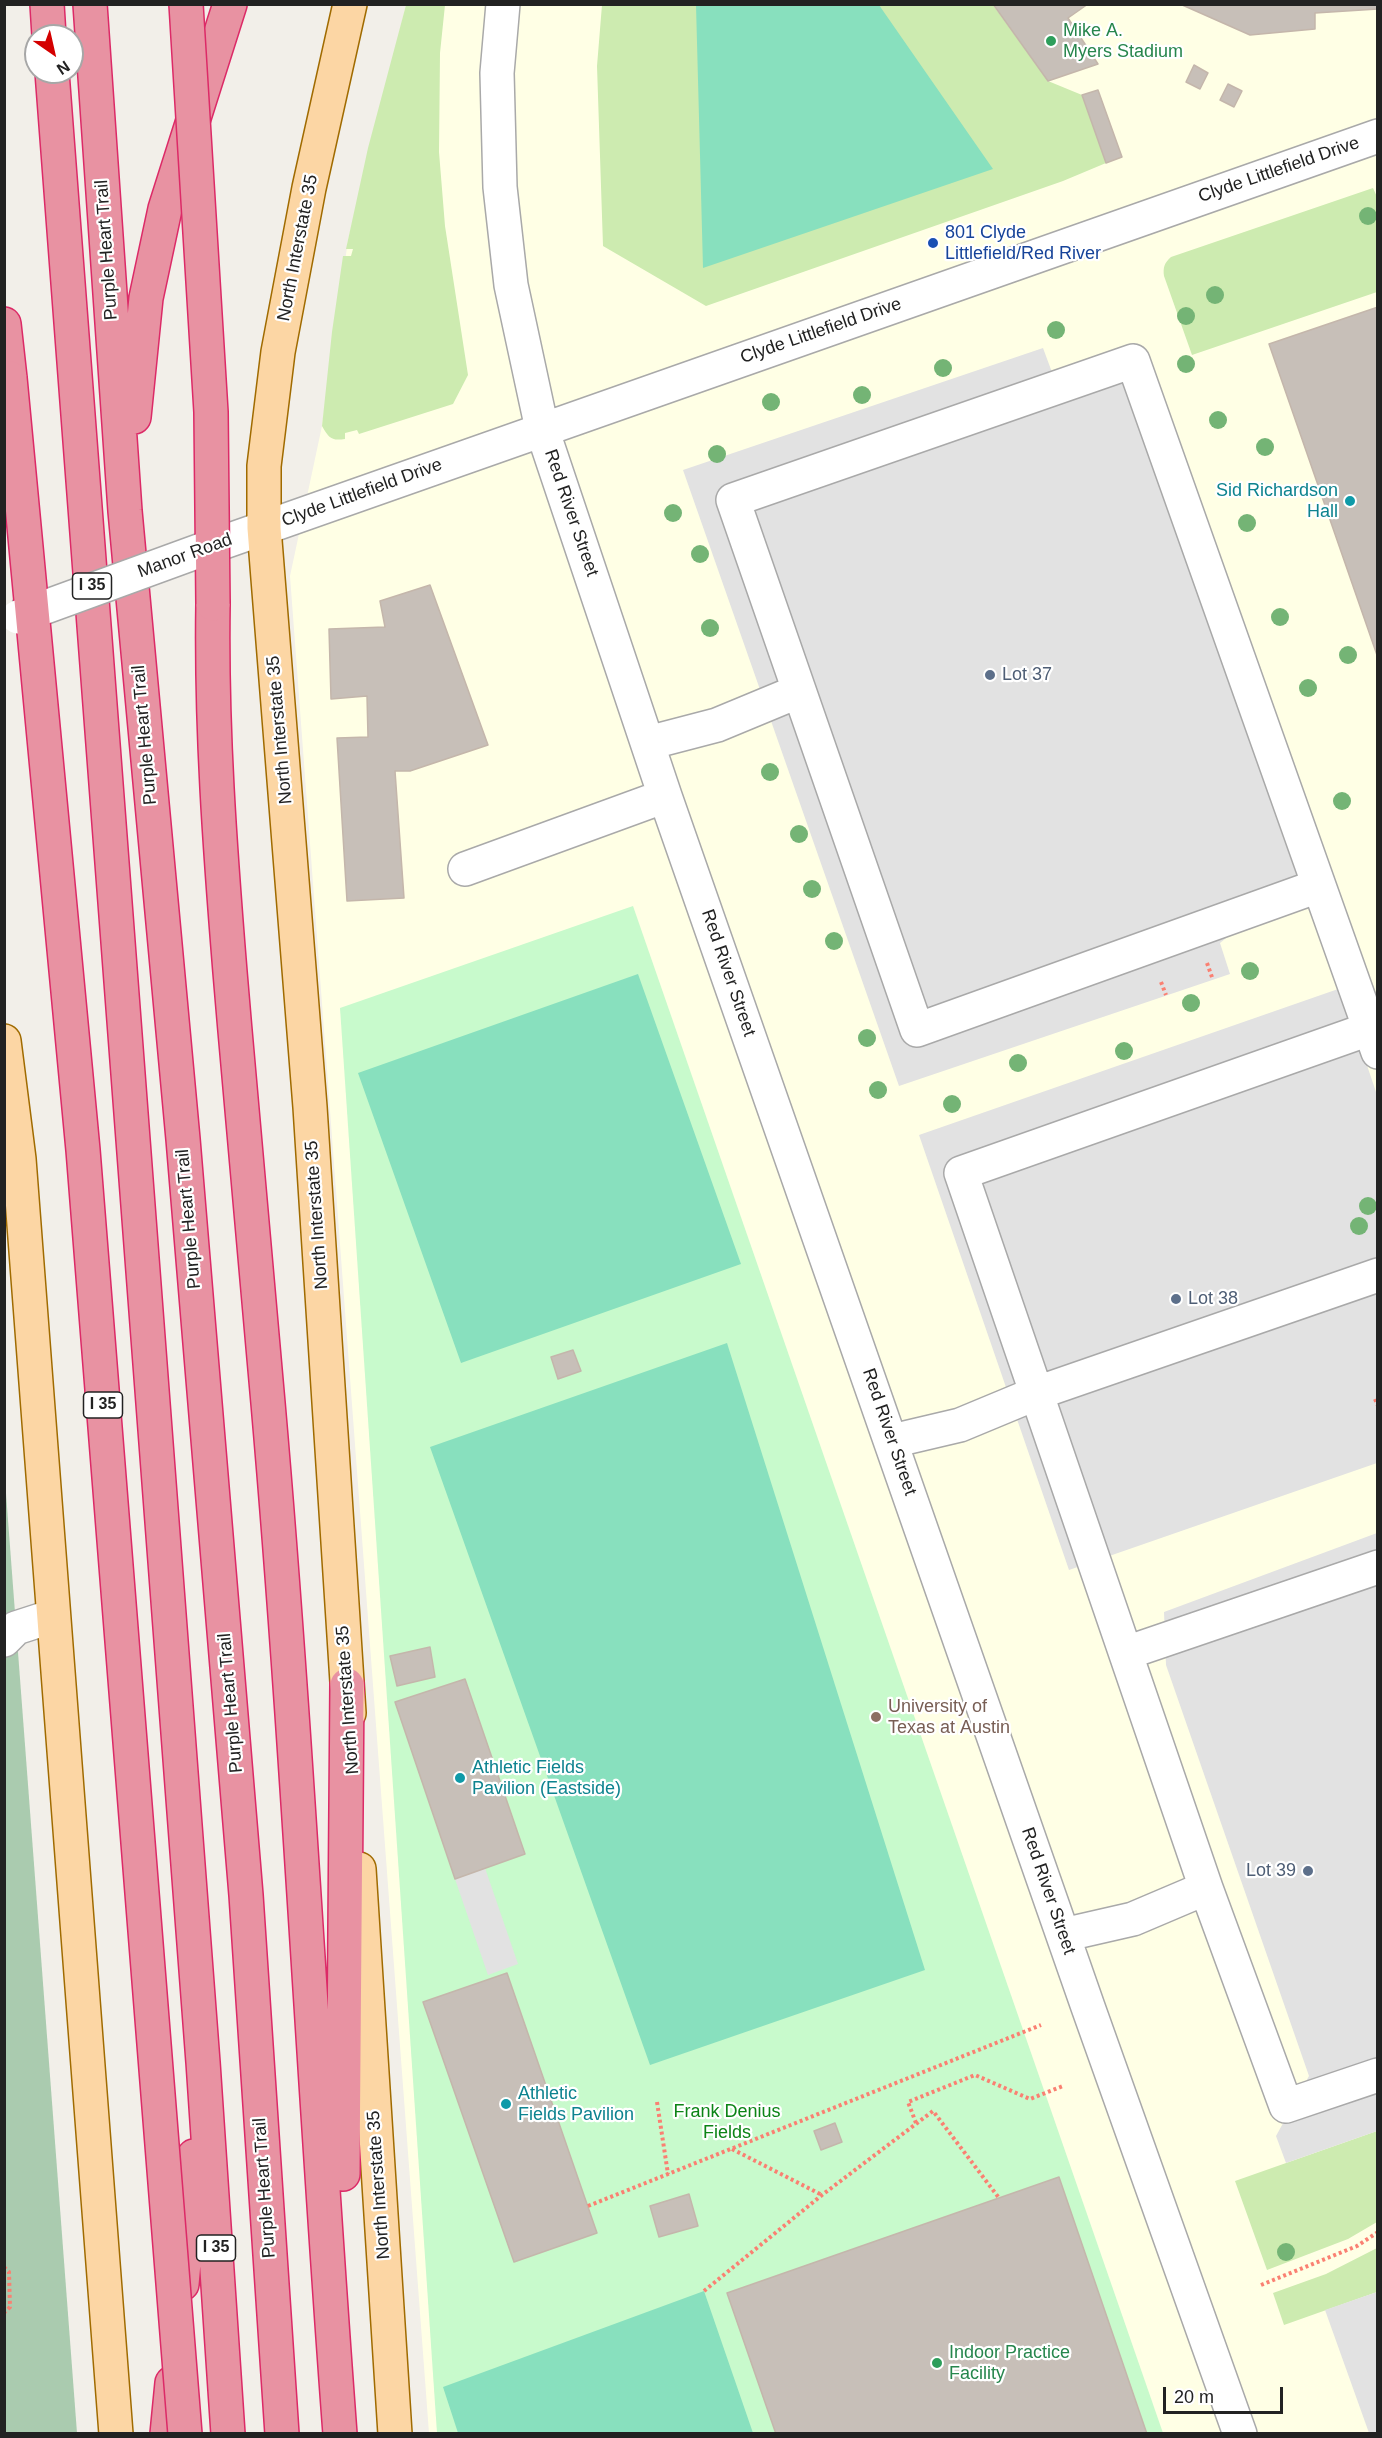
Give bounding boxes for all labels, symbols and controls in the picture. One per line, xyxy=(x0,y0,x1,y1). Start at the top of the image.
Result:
place label: Mike A. Myers Stadium xyxy=(1063,20,1183,63)
north arrow xyxy=(24,24,84,84)
marker: Mike A. Myers Stadium xyxy=(1044,34,1058,48)
text: N xyxy=(54,57,73,78)
street label: Clyde Littlefield Drive xyxy=(1196,132,1362,208)
street label: North Interstate 35 xyxy=(273,173,323,323)
street label: Purple Heart Trail xyxy=(91,179,123,321)
place label: 801 Clyde Littlefield/Red River xyxy=(945,222,1101,264)
marker: 801 Clyde Littlefield/Red River xyxy=(926,236,940,250)
street label: Clyde Littlefield Drive xyxy=(738,293,904,369)
street label: Red River Street xyxy=(539,447,603,579)
street label: Clyde Littlefield Drive xyxy=(279,454,445,532)
place label: Sid Richardson Hall xyxy=(1216,480,1338,522)
marker: Sid Richardson Hall xyxy=(1343,494,1357,508)
street label: Manor Road xyxy=(135,529,235,583)
road number: I 35 xyxy=(72,573,112,599)
street label: North Interstate 35 xyxy=(263,655,297,805)
street label: Purple Heart Trail xyxy=(128,664,162,806)
place label: Lot 37 xyxy=(1002,664,1052,686)
marker: Lot 37 xyxy=(983,668,997,682)
street label: Red River Street xyxy=(696,907,760,1039)
street label: North Interstate 35 xyxy=(301,1140,333,1290)
street label: Purple Heart Trail xyxy=(172,1148,206,1290)
place label: Lot 38 xyxy=(1188,1288,1238,1310)
marker: Lot 38 xyxy=(1169,1292,1183,1306)
street label: Red River Street xyxy=(857,1366,921,1498)
road number: I 35 xyxy=(84,1392,122,1418)
street label: North Interstate 35 xyxy=(332,1625,364,1775)
street label: Purple Heart Trail xyxy=(214,1632,248,1774)
place label: University of Texas at Austin xyxy=(888,1696,1010,1738)
marker: University of Texas at Austin xyxy=(869,1710,883,1724)
place label: Athletic Fields Pavilion (Eastside) xyxy=(472,1757,621,1800)
marker: Athletic Fields Pavilion (Eastside) xyxy=(453,1771,467,1785)
street label: Red River Street xyxy=(1016,1825,1080,1957)
place label: Lot 39 xyxy=(1246,1860,1296,1882)
marker: Lot 39 xyxy=(1301,1864,1315,1878)
place label: Athletic Fields Pavilion xyxy=(518,2083,634,2126)
marker: Athletic Fields Pavilion xyxy=(499,2097,513,2111)
park label: Frank Denius Fields xyxy=(673,2101,781,2144)
street label: North Interstate 35 xyxy=(363,2110,395,2260)
street label: Purple Heart Trail xyxy=(249,2117,281,2259)
road number: I 35 xyxy=(196,2235,236,2261)
place label: Indoor Practice Facility xyxy=(949,2342,1070,2384)
marker: Indoor Practice Facility xyxy=(930,2356,944,2370)
scale bar xyxy=(1166,2375,1286,2413)
text: 20 m xyxy=(1174,2387,1214,2407)

